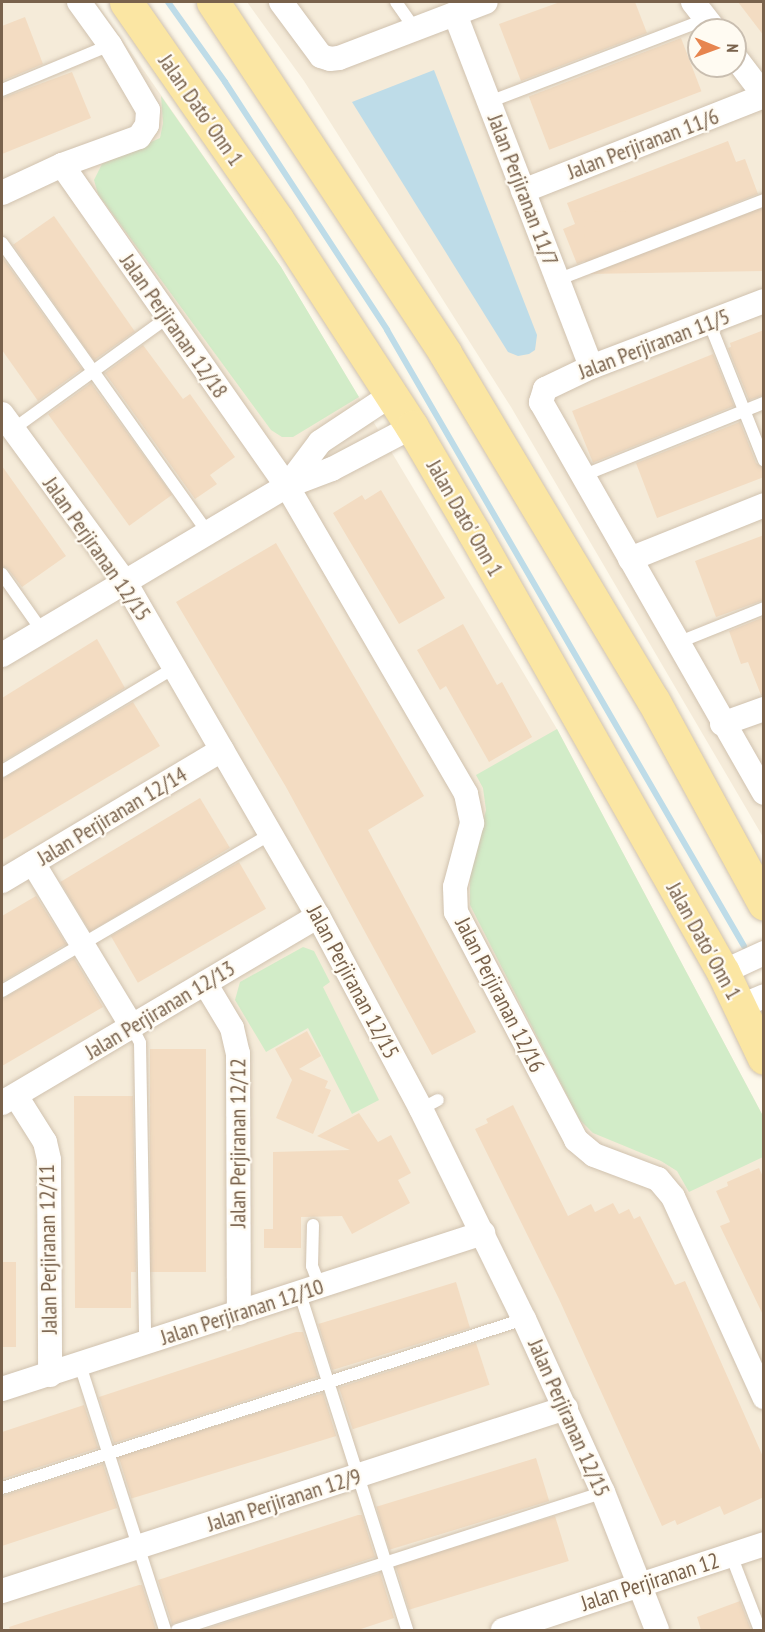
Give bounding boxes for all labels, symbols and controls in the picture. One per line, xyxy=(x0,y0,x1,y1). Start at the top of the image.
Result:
north arrow xyxy=(687,18,747,78)
text: N xyxy=(723,44,743,53)
street label: Jalan Dato' Onn 1 xyxy=(152,48,250,172)
street label: Jalan Perjiranan 11/6 xyxy=(564,103,722,185)
street label: Jalan Perjiranan 11/7 xyxy=(482,111,564,269)
street label: Jalan Perjiranan 12/18 xyxy=(114,249,234,403)
street label: Jalan Perjiranan 11/5 xyxy=(575,303,733,385)
street label: Jalan Dato' Onn 1 xyxy=(421,454,509,582)
street label: Jalan Perjiranan 12/15 xyxy=(37,472,157,626)
street label: Jalan Perjiranan 12/14 xyxy=(32,761,192,871)
street label: Jalan Dato' Onn 1 xyxy=(661,877,747,1005)
street label: Jalan Perjiranan 12/15 xyxy=(301,901,405,1063)
street label: Jalan Perjiranan 12/16 xyxy=(450,913,550,1077)
street label: Jalan Perjiranan 12/13 xyxy=(80,955,240,1065)
street label: Jalan Perjiranan 12/12 xyxy=(225,1058,251,1228)
street label: Jalan Perjiranan 12/11 xyxy=(33,1164,63,1334)
street label: Jalan Perjiranan 12/10 xyxy=(157,1273,327,1351)
street label: Jalan Perjiranan 12/15 xyxy=(522,1335,616,1501)
street label: Jalan Perjiranan 12/9 xyxy=(204,1463,364,1537)
street label: Jalan Perjiranan 12 xyxy=(578,1547,722,1617)

